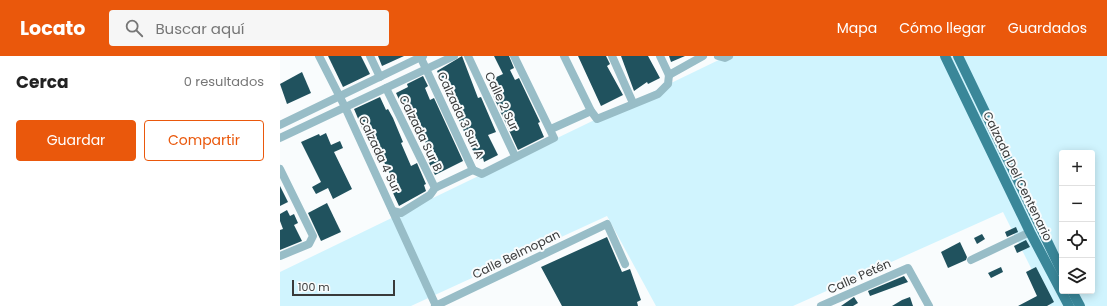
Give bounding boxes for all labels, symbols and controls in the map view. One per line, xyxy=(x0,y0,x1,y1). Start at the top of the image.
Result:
search box xyxy=(109,10,389,46)
text: Locato xyxy=(20,15,85,42)
icon: search xyxy=(123,17,145,39)
text: Buscar aquí xyxy=(155,18,244,39)
text: Mapa xyxy=(837,18,877,38)
text: Cómo llegar xyxy=(899,18,986,38)
text: Guardados xyxy=(1008,18,1087,38)
street label: Calzada 3 Sur A xyxy=(433,69,489,161)
street label: Calle 2 Sur xyxy=(481,69,523,134)
text: Cerca xyxy=(16,70,69,94)
text: 0 resultados xyxy=(184,72,264,91)
street label: Calzada Sur B xyxy=(395,92,447,174)
street label: Calzada Del Centenario xyxy=(979,108,1057,244)
street label: Calzada 4 Sur xyxy=(355,113,406,196)
button: Guardar xyxy=(16,120,136,161)
button: Compartir xyxy=(144,120,264,161)
map controls xyxy=(1059,150,1095,294)
button: + xyxy=(1059,150,1095,186)
button: − xyxy=(1059,186,1095,222)
button: locate xyxy=(1059,222,1095,258)
street label: Calle Belmopan xyxy=(469,225,563,283)
street label: Calle Petén xyxy=(825,254,893,298)
button: layers xyxy=(1059,258,1095,294)
scale bar xyxy=(292,278,395,297)
text: 100 m xyxy=(298,279,330,295)

